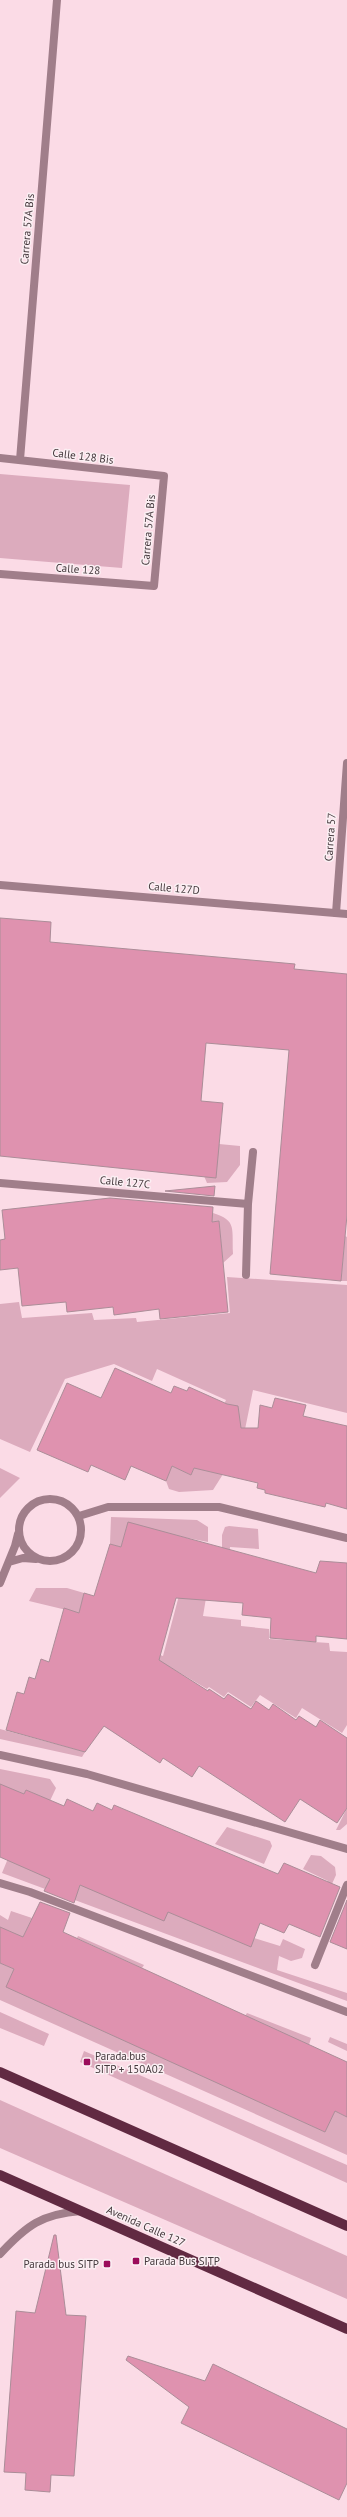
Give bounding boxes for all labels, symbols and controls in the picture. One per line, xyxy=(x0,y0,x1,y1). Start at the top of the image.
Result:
street label: Carrera 57A Bis xyxy=(17,193,37,265)
street label: Calle 128 Bis xyxy=(52,445,115,467)
street label: Carrera 57A Bis xyxy=(138,494,158,566)
street label: Calle 128 xyxy=(55,560,101,578)
street label: Carrera 57 xyxy=(321,812,339,862)
street label: Calle 127D xyxy=(148,879,200,897)
street label: Calle 127C xyxy=(99,1173,151,1191)
place label: Parada.bus SITP + 150A02 xyxy=(95,2049,164,2076)
marker: Parada.bus SITP + 150A02 xyxy=(82,2057,92,2067)
street label: Avenida Calle 127 xyxy=(105,2202,187,2250)
place label: Parada Bus SITP xyxy=(144,2254,220,2268)
marker: Parada Bus SITP xyxy=(131,2256,141,2266)
place label: Parada bus SITP xyxy=(24,2257,99,2271)
marker: Parada bus SITP xyxy=(102,2259,112,2269)

